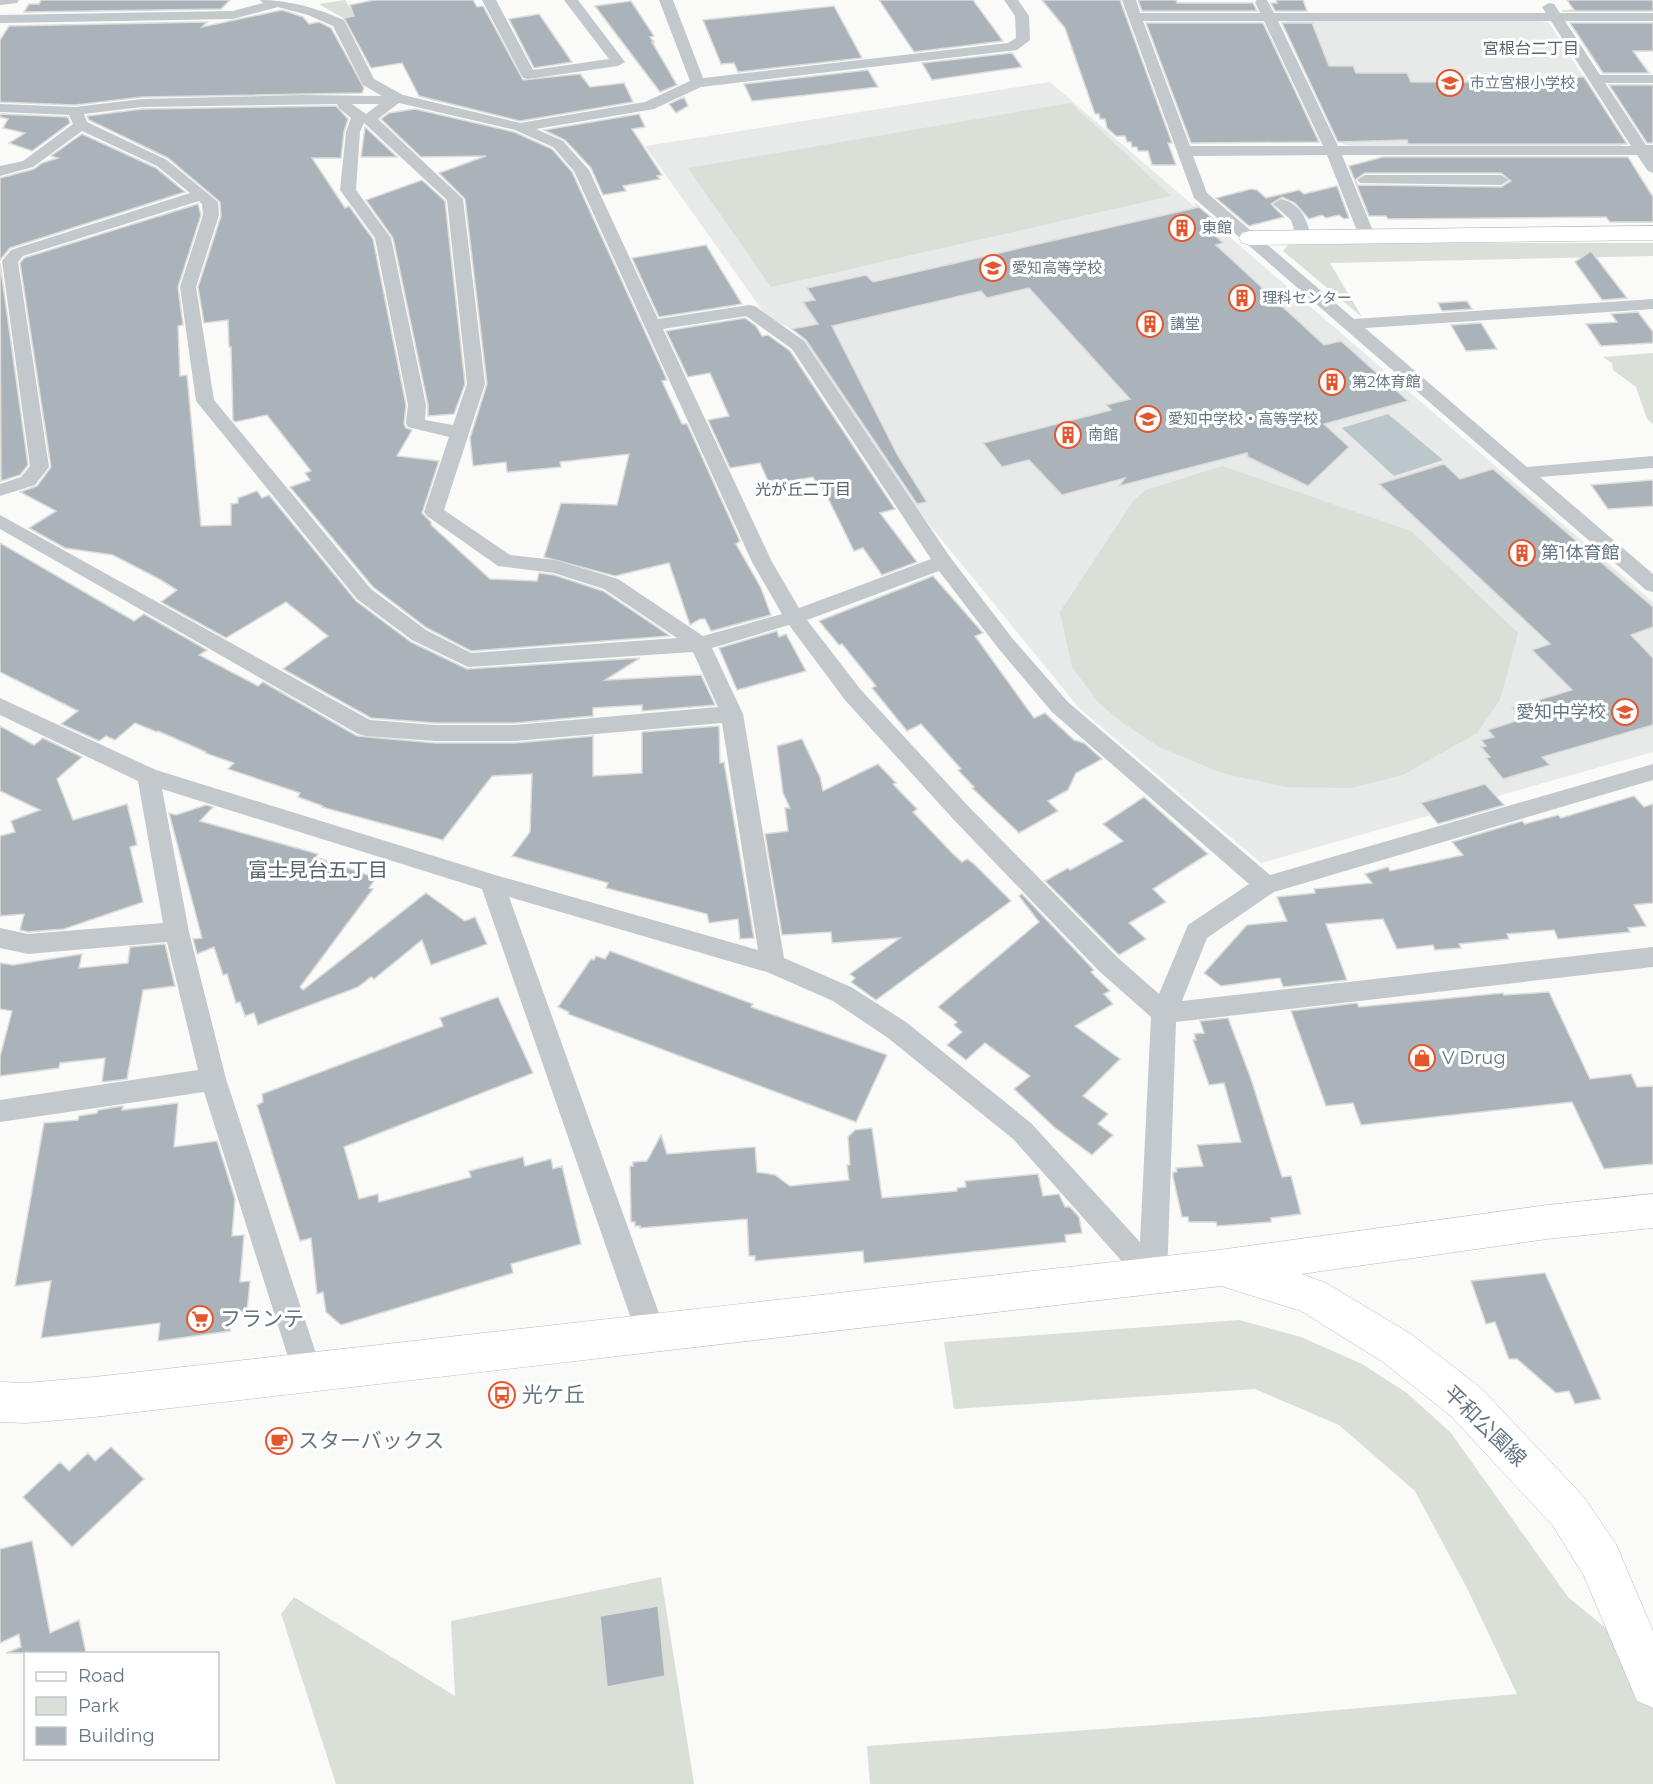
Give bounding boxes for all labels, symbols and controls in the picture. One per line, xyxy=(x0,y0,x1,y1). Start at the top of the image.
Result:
district label: 宮根台二丁目 xyxy=(1483,39,1579,58)
school or university icon: 市立宮根小学校 xyxy=(1435,68,1465,98)
place label: 市立宮根小学校 xyxy=(1470,73,1575,92)
building icon: 東館 xyxy=(1167,213,1197,243)
place label: 東館 xyxy=(1202,218,1232,237)
school or university icon: 愛知高等学校 xyxy=(978,253,1008,283)
place label: 愛知高等学校 xyxy=(1012,258,1102,277)
building icon: 理科センター xyxy=(1227,283,1257,313)
place label: 理科センター xyxy=(1262,288,1352,307)
building icon: 講堂 xyxy=(1135,309,1165,339)
place label: 講堂 xyxy=(1170,314,1200,333)
building icon: 第2体育館 xyxy=(1317,367,1347,397)
place label: 第2体育館 xyxy=(1352,372,1421,391)
school or university icon: 愛知中学校・高等学校 xyxy=(1133,404,1163,434)
place label: 愛知中学校・高等学校 xyxy=(1168,409,1318,428)
building icon: 南館 xyxy=(1053,420,1083,450)
place label: 南館 xyxy=(1088,425,1118,444)
district label: 光が丘二丁目 xyxy=(755,480,851,499)
building icon: 第1体育館 xyxy=(1507,538,1537,568)
place label: 第1体育館 xyxy=(1541,542,1620,564)
school or university icon: 愛知中学校 xyxy=(1610,697,1640,727)
place label: 愛知中学校 xyxy=(1516,701,1606,723)
district label: 富士見台五丁目 xyxy=(248,858,388,882)
shop icon: V Drug xyxy=(1407,1043,1437,1073)
place label: V Drug xyxy=(1442,1047,1506,1069)
supermarket icon: フランテ xyxy=(185,1304,215,1334)
place label: フランテ xyxy=(220,1306,304,1331)
bus stop icon: 光ケ丘 xyxy=(487,1380,517,1410)
street label: 平和公園線 xyxy=(1439,1380,1532,1471)
place label: 光ケ丘 xyxy=(522,1382,585,1407)
cafe icon: スターバックス xyxy=(264,1426,294,1456)
place label: スターバックス xyxy=(298,1428,444,1453)
legend xyxy=(24,1652,219,1760)
text: Road xyxy=(78,1665,125,1687)
text: Park xyxy=(78,1695,119,1717)
text: Building xyxy=(78,1725,155,1747)

